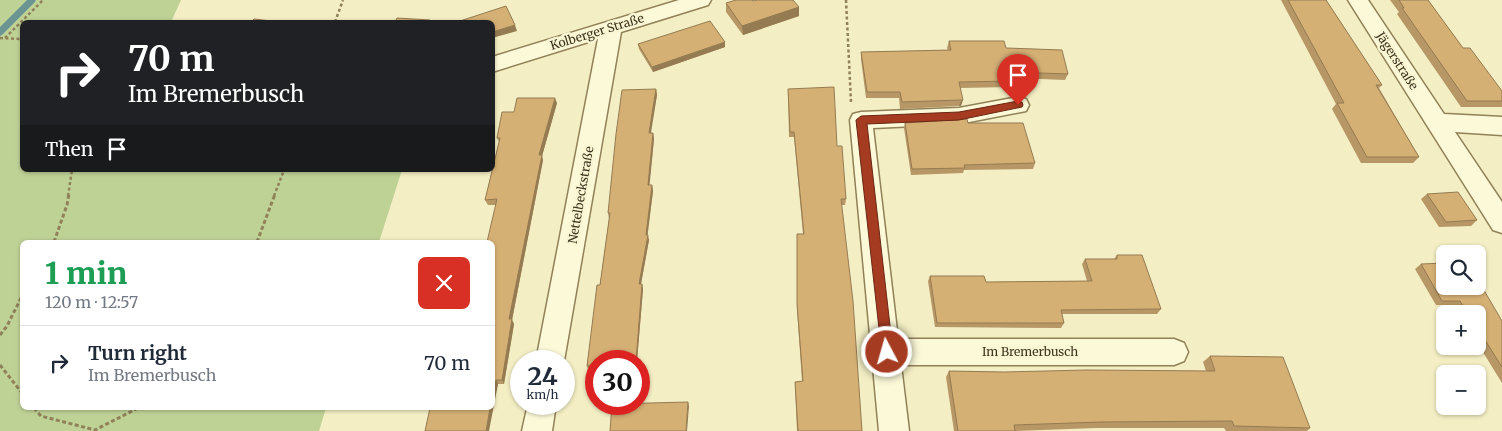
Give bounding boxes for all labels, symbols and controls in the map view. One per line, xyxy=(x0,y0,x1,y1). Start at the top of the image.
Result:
street label: Kolberger Straße xyxy=(548,10,646,53)
street label: Jägerstraße xyxy=(1373,28,1422,92)
text: 70 m xyxy=(128,37,215,81)
icon: right xyxy=(45,40,110,105)
pin xyxy=(997,54,1039,105)
icon: arrive xyxy=(1004,61,1032,89)
text: Im Bremerbusch xyxy=(128,80,304,108)
icon: arrive xyxy=(103,135,131,163)
text: Then xyxy=(45,137,93,161)
street label: Nettelbeckstraße xyxy=(565,145,596,245)
map controls xyxy=(1436,245,1486,415)
button: search xyxy=(1436,245,1486,295)
text: 1 min xyxy=(45,254,127,292)
button: close xyxy=(418,257,470,309)
text: 120 m · 12:57 xyxy=(45,292,138,312)
button: + xyxy=(1436,305,1486,355)
position arrow xyxy=(860,325,912,377)
text: Turn right xyxy=(88,341,187,365)
street label: Im Bremerbusch xyxy=(982,344,1078,359)
icon: right xyxy=(45,349,73,377)
speed limit sign: 30 xyxy=(585,350,650,415)
text: 70 m xyxy=(424,351,470,375)
text: 24 xyxy=(527,360,558,392)
text: Im Bremerbusch xyxy=(88,365,216,385)
button: − xyxy=(1436,365,1486,415)
text: km/h xyxy=(527,387,558,402)

